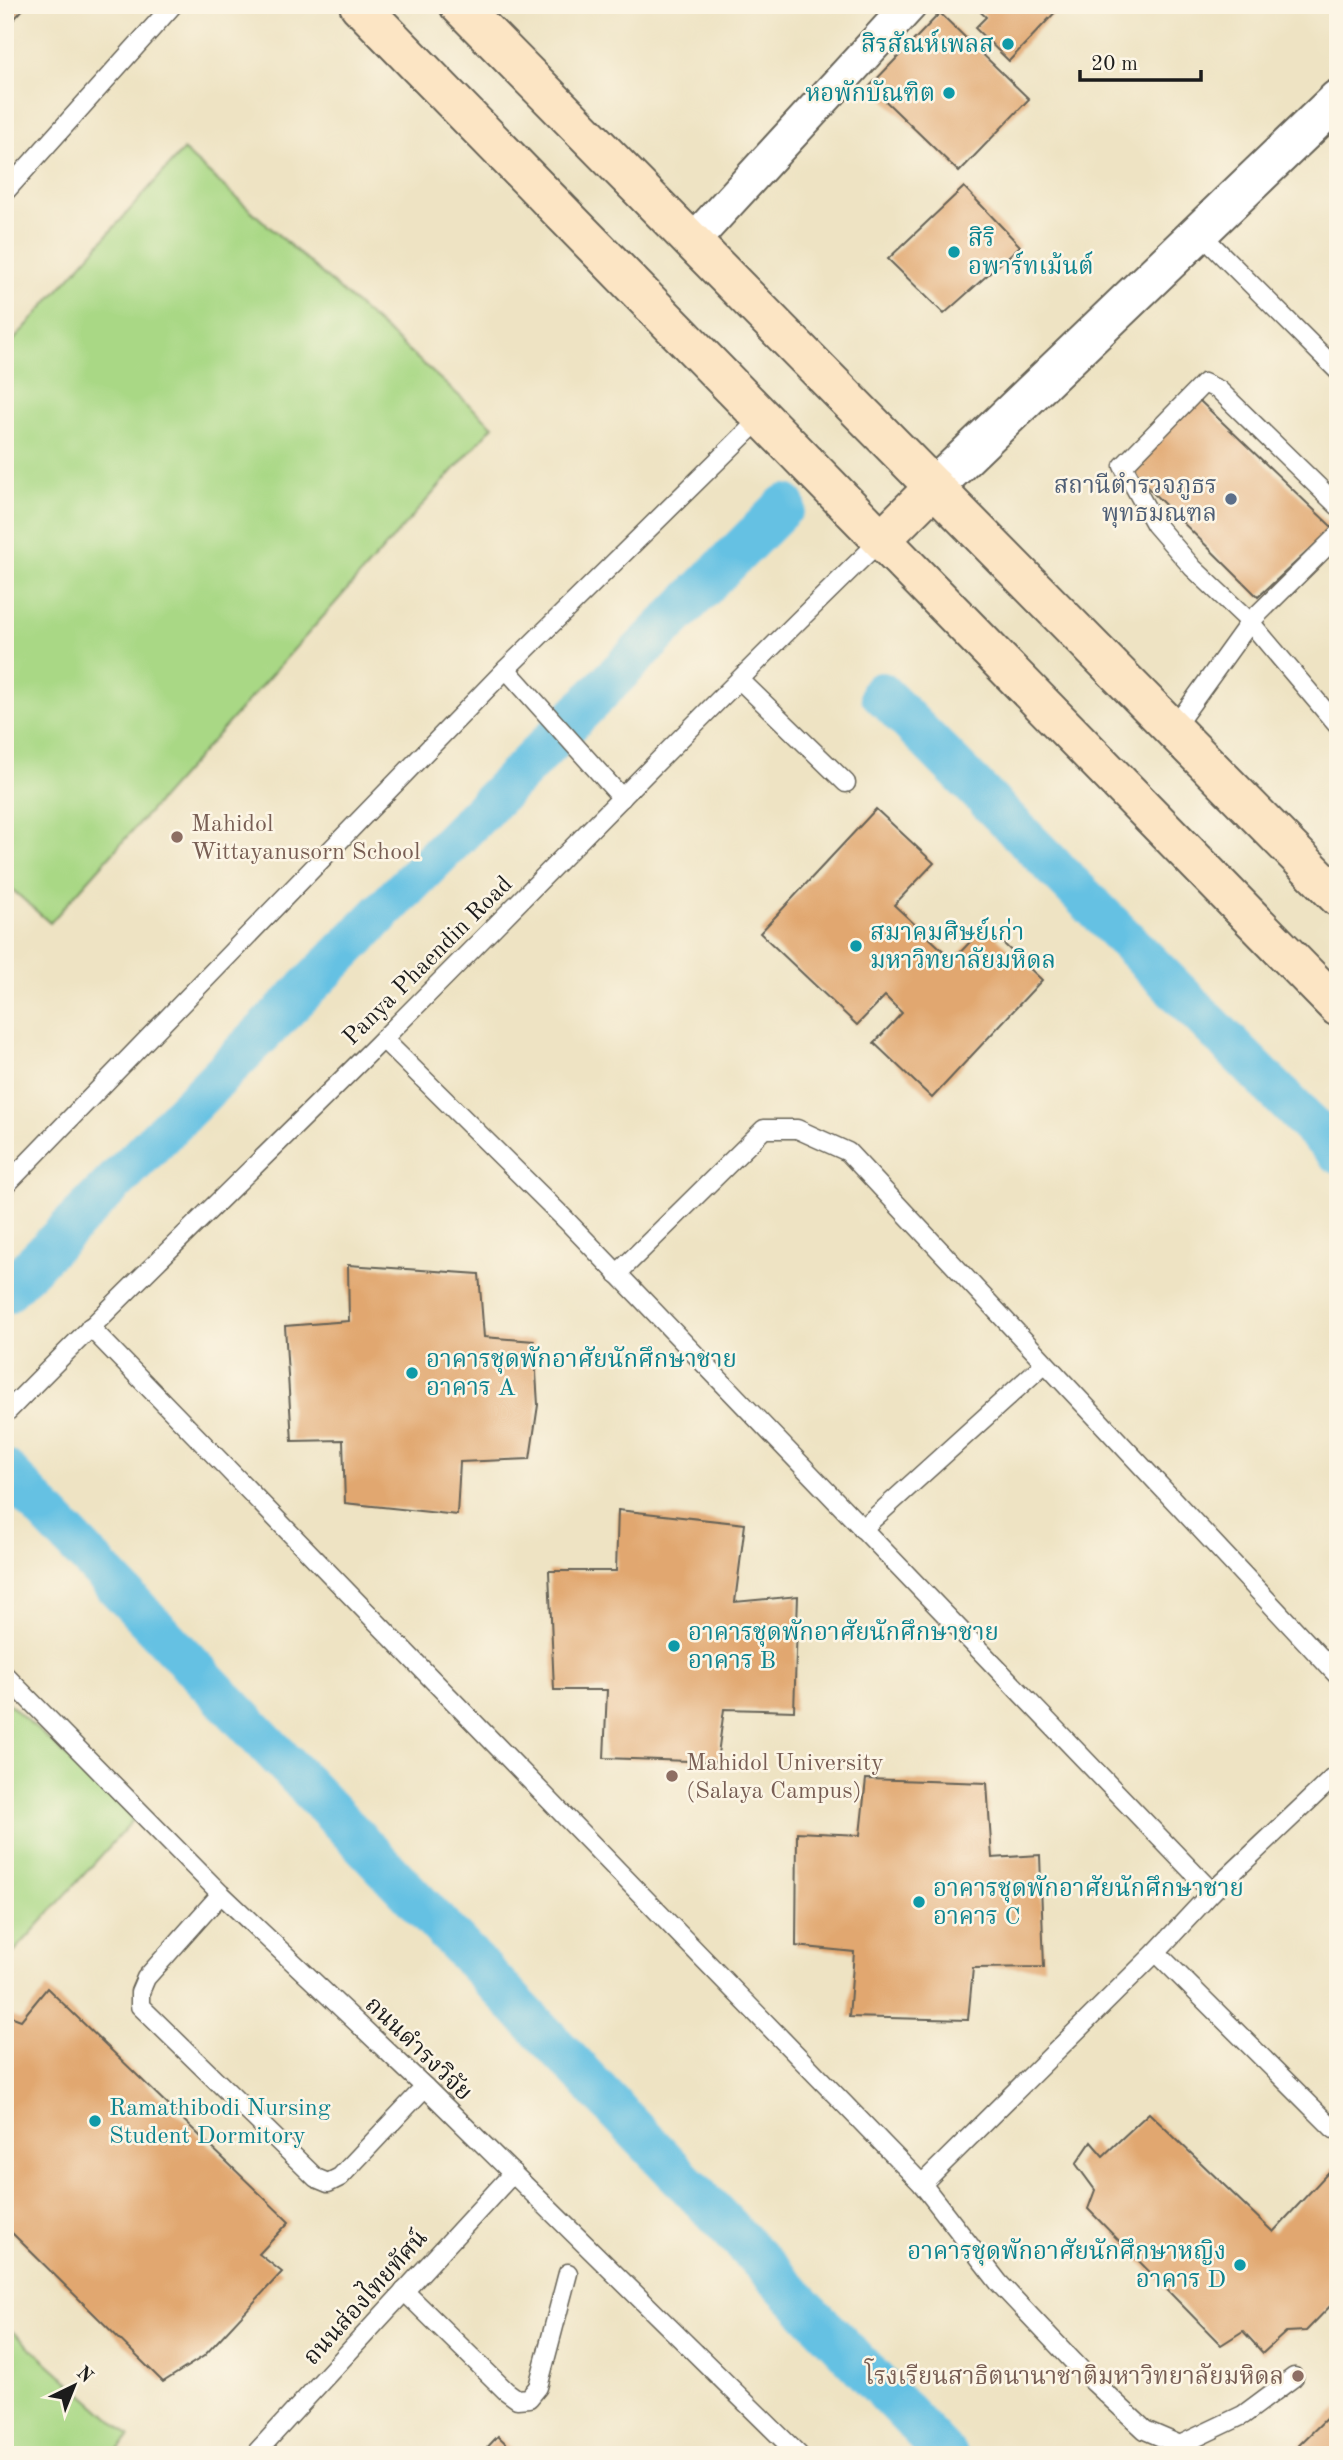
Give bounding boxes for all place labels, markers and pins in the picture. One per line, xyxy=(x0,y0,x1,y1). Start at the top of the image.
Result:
place label: สิรสัณห์เพลส xyxy=(861,28,994,58)
marker: สิรสัณห์เพลส xyxy=(1000,36,1016,52)
place label: หอพักบัณฑิต xyxy=(805,80,935,107)
marker: หอพักบัณฑิต xyxy=(941,85,957,101)
place label: สิริ อพาร์ทเม้นต์ xyxy=(968,226,1094,280)
marker: สิริ อพาร์ทเม้นต์ xyxy=(946,244,962,260)
place label: สถานีตำรวจภูธร พุทธมณฑล xyxy=(1054,472,1217,528)
marker: สถานีตำรวจภูธร พุทธมณฑล xyxy=(1223,491,1239,507)
place label: Mahidol Wittayanusorn School xyxy=(191,813,420,865)
marker: Mahidol Wittayanusorn School xyxy=(169,829,185,845)
place label: สมาคมศิษย์เก่า มหาวิทยาลัยมหิดล xyxy=(870,916,1056,974)
marker: สมาคมศิษย์เก่า มหาวิทยาลัยมหิดล xyxy=(848,938,864,954)
place label: อาคารชุดพักอาศัยนักศึกษาชาย อาคาร A xyxy=(426,1346,737,1401)
marker: อาคารชุดพักอาศัยนักศึกษาชาย อาคาร A xyxy=(404,1365,420,1381)
place label: อาคารชุดพักอาศัยนักศึกษาชาย อาคาร B xyxy=(688,1619,999,1674)
marker: อาคารชุดพักอาศัยนักศึกษาชาย อาคาร B xyxy=(666,1638,682,1654)
place label: Mahidol University (Salaya Campus) xyxy=(686,1752,884,1804)
marker: Mahidol University (Salaya Campus) xyxy=(664,1768,680,1784)
place label: อาคารชุดพักอาศัยนักศึกษาชาย อาคาร C xyxy=(933,1875,1244,1930)
marker: อาคารชุดพักอาศัยนักศึกษาชาย อาคาร C xyxy=(911,1894,927,1910)
place label: Ramathibodi Nursing Student Dormitory xyxy=(109,2097,331,2149)
marker: Ramathibodi Nursing Student Dormitory xyxy=(87,2113,103,2129)
place label: อาคารชุดพักอาศัยนักศึกษาหญิง อาคาร D xyxy=(907,2238,1226,2293)
marker: อาคารชุดพักอาศัยนักศึกษาหญิง อาคาร D xyxy=(1232,2257,1248,2273)
place label: โรงเรียนสาธิตนานาชาติมหาวิทยาลัยมหิดล xyxy=(864,2358,1284,2390)
marker: โรงเรียนสาธิตนานาชาติมหาวิทยาลัยมหิดล xyxy=(1290,2368,1306,2384)

